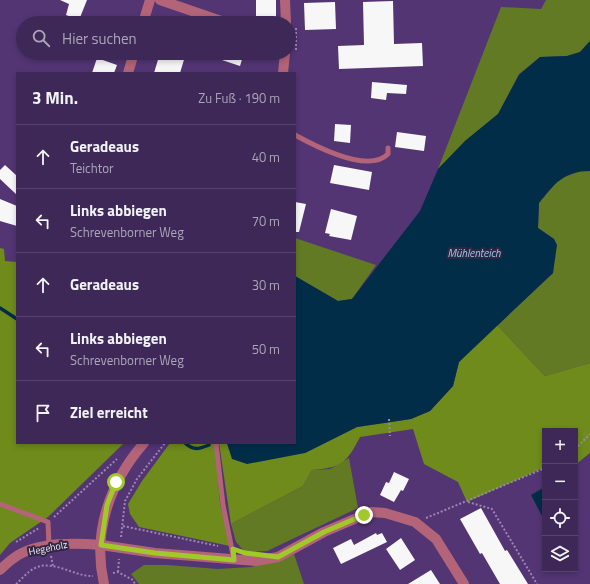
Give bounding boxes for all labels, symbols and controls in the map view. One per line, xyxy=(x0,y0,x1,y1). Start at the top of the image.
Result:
search box xyxy=(16,16,296,60)
icon: search xyxy=(30,27,52,49)
text: Hier suchen xyxy=(62,27,137,50)
text: 3 Min. xyxy=(32,85,78,111)
text: Zu Fuß · 190 m xyxy=(198,88,280,108)
text: Geradeaus xyxy=(70,135,139,158)
icon: ahead xyxy=(32,146,54,168)
text: 40 m xyxy=(252,147,280,167)
text: Teichtor xyxy=(70,158,114,178)
text: Links abbiegen xyxy=(70,199,167,222)
icon: left xyxy=(32,210,54,232)
text: 70 m xyxy=(252,211,280,231)
text: Schrevenborner Weg xyxy=(70,222,184,242)
water label: Mühlenteich xyxy=(447,245,501,261)
text: Geradeaus xyxy=(70,273,139,296)
icon: ahead xyxy=(32,274,54,296)
text: 30 m xyxy=(252,275,280,295)
text: Links abbiegen xyxy=(70,327,167,350)
icon: left xyxy=(32,338,54,360)
text: 50 m xyxy=(252,339,280,359)
text: Schrevenborner Weg xyxy=(70,350,184,370)
text: Ziel erreicht xyxy=(70,401,148,424)
icon: arrive xyxy=(32,402,54,424)
map controls xyxy=(542,428,578,572)
button: + xyxy=(542,428,578,464)
button: − xyxy=(542,464,578,500)
route start xyxy=(107,473,125,491)
button: locate xyxy=(542,500,578,536)
route end xyxy=(355,506,373,524)
button: layers xyxy=(542,536,578,572)
street label: Hegeholz xyxy=(27,537,69,559)

